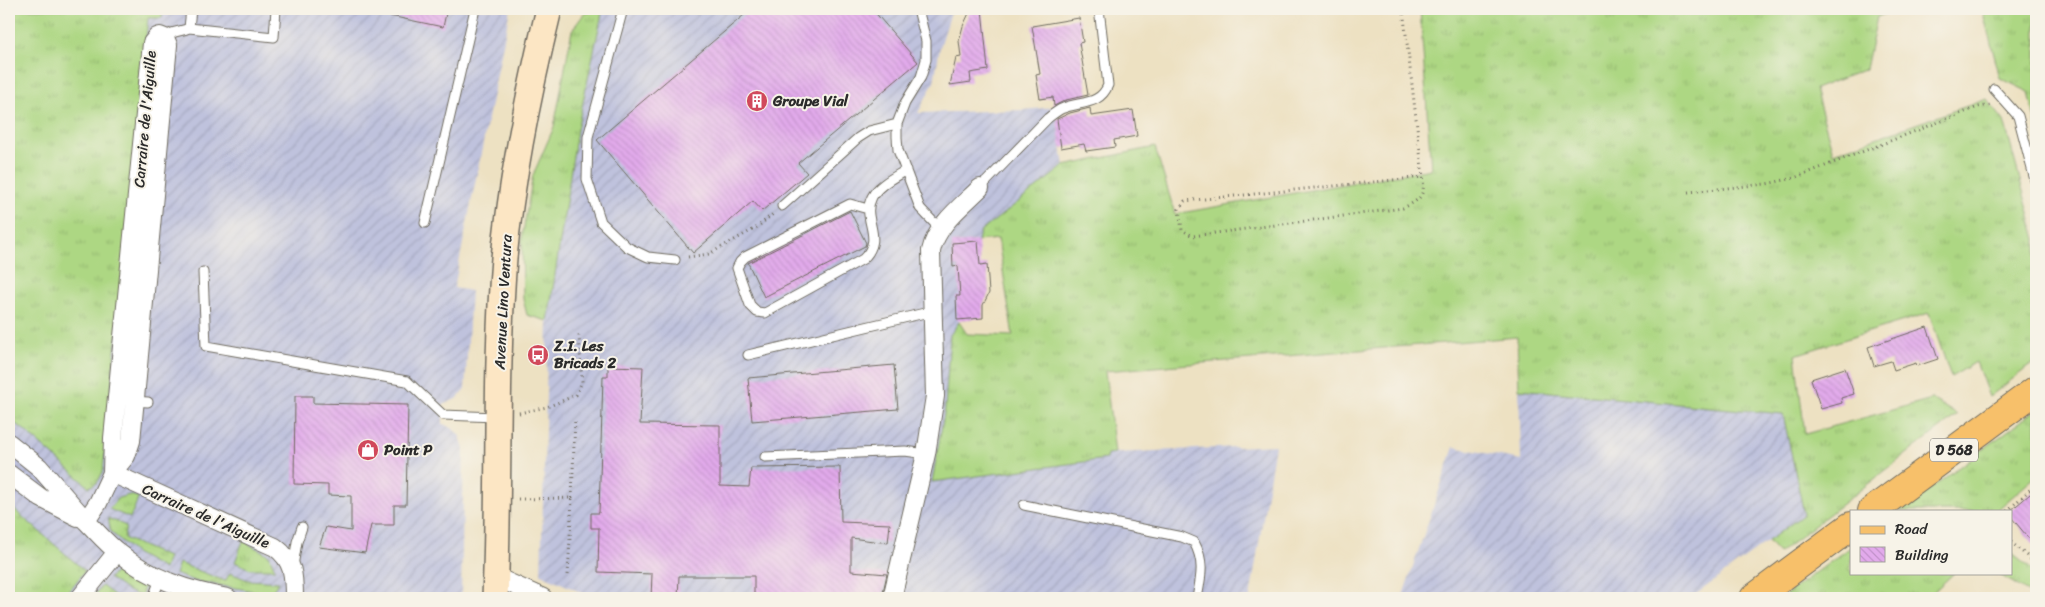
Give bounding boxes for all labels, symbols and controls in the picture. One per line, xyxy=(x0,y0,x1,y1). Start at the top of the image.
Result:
street label: Carraire de l'Aiguille xyxy=(126,49,164,189)
place label: Groupe Vial xyxy=(772,88,849,114)
building icon: Groupe Vial xyxy=(745,89,769,113)
street label: Avenue Lino Ventura xyxy=(486,233,520,371)
place label: Z.I. Les Bricads 2 xyxy=(553,333,616,376)
bus stop icon: Z.I. Les Bricads 2 xyxy=(526,343,550,367)
place label: Point P xyxy=(384,437,432,463)
shop icon: Point P xyxy=(356,438,380,462)
road number: D 568 xyxy=(1930,438,1978,462)
street label: Carraire de l'Aiguille xyxy=(138,476,274,556)
legend xyxy=(1850,510,2012,574)
text: Road xyxy=(1895,516,1928,542)
text: Building xyxy=(1895,542,1949,568)

